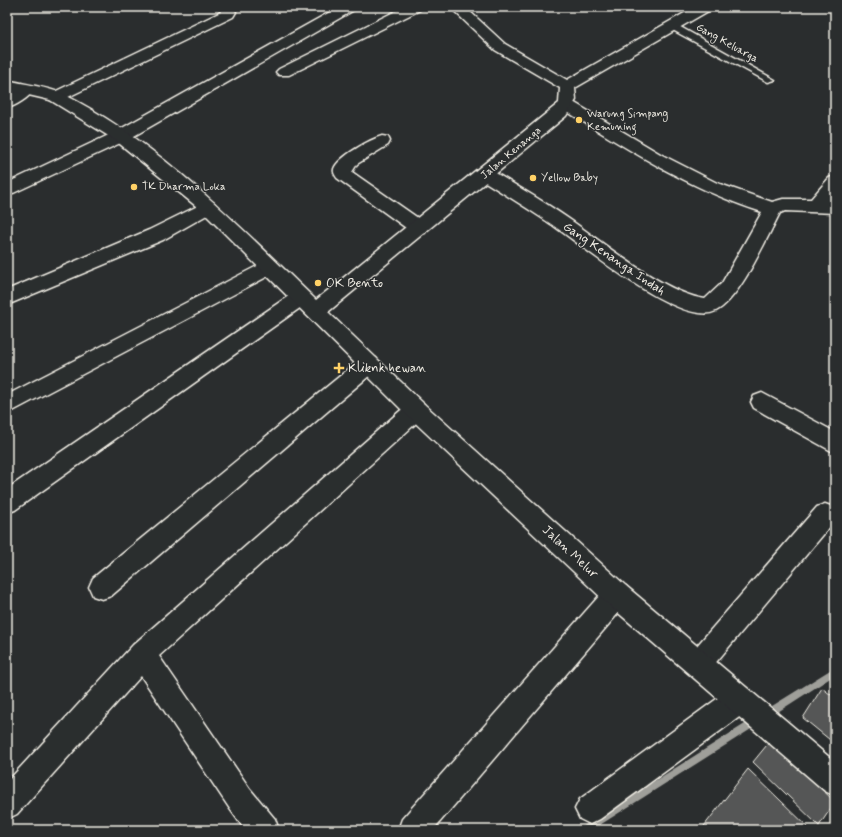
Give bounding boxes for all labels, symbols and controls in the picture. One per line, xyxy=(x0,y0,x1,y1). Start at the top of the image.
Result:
street label: Gang Keluarga xyxy=(693,20,761,67)
place label: Warung Simpang Kemuning xyxy=(587,107,669,136)
marker: Warung Simpang Kemuning xyxy=(574,115,584,125)
street label: Jalan Kenanga xyxy=(478,123,544,183)
place label: Yellow Baby xyxy=(541,171,598,185)
marker: Yellow Baby xyxy=(528,173,538,183)
place label: TK Dharma Loka xyxy=(142,180,226,194)
marker: TK Dharma Loka xyxy=(129,182,139,192)
street label: Gang Kenanga Indah xyxy=(559,218,669,300)
place label: OK Bento xyxy=(326,275,383,292)
marker: OK Bento xyxy=(313,278,323,288)
place label: Kliknk hewan xyxy=(348,360,426,377)
marker: Kliknk hewan xyxy=(333,362,345,374)
street label: Jalan Melur xyxy=(538,522,602,583)

